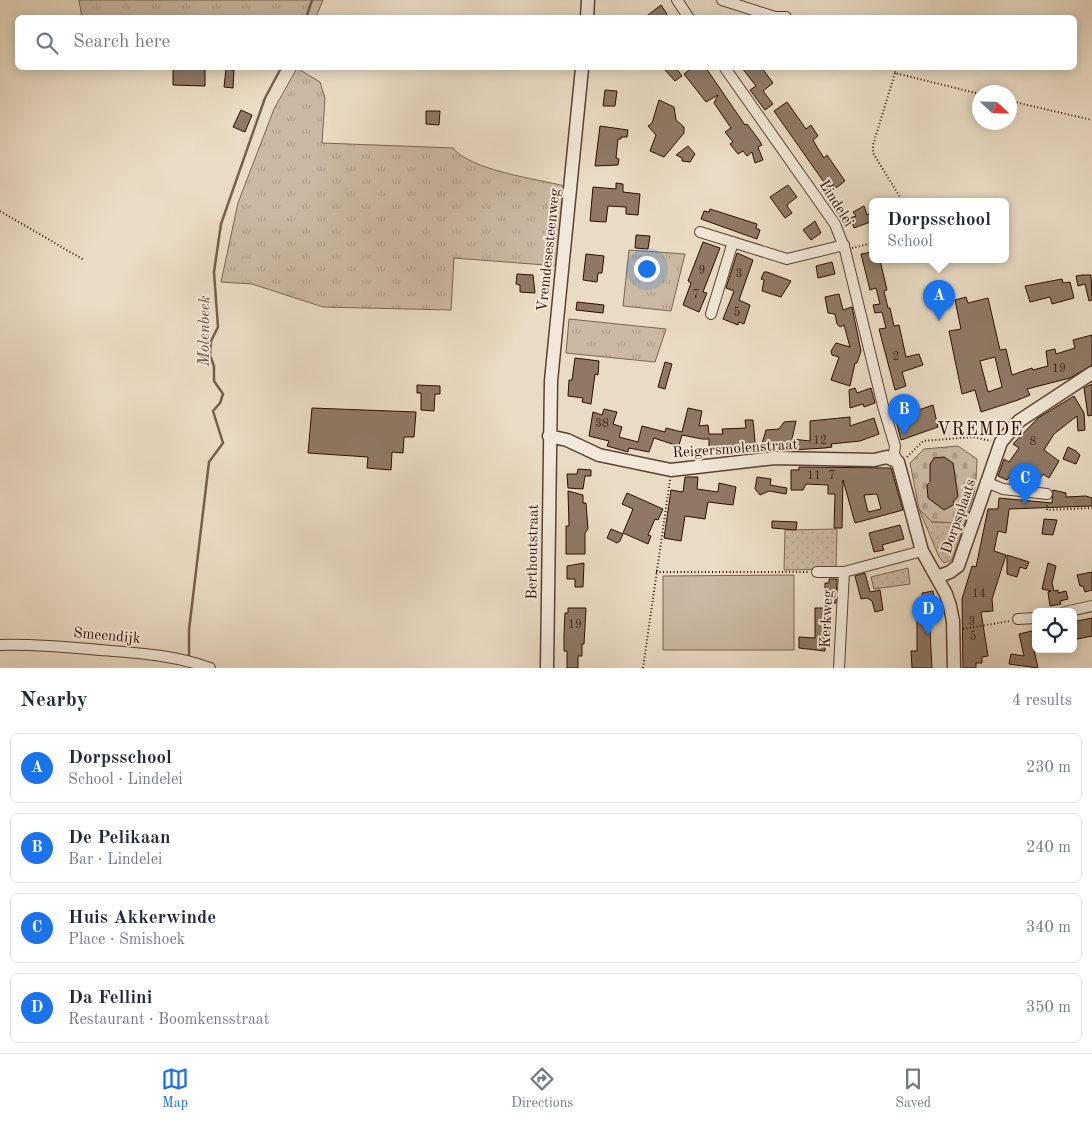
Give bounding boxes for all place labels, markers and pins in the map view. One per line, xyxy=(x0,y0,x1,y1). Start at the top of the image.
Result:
pin: A xyxy=(923,280,955,321)
pin: B xyxy=(888,394,920,435)
pin: C xyxy=(1009,463,1041,504)
pin: D xyxy=(912,594,944,635)

